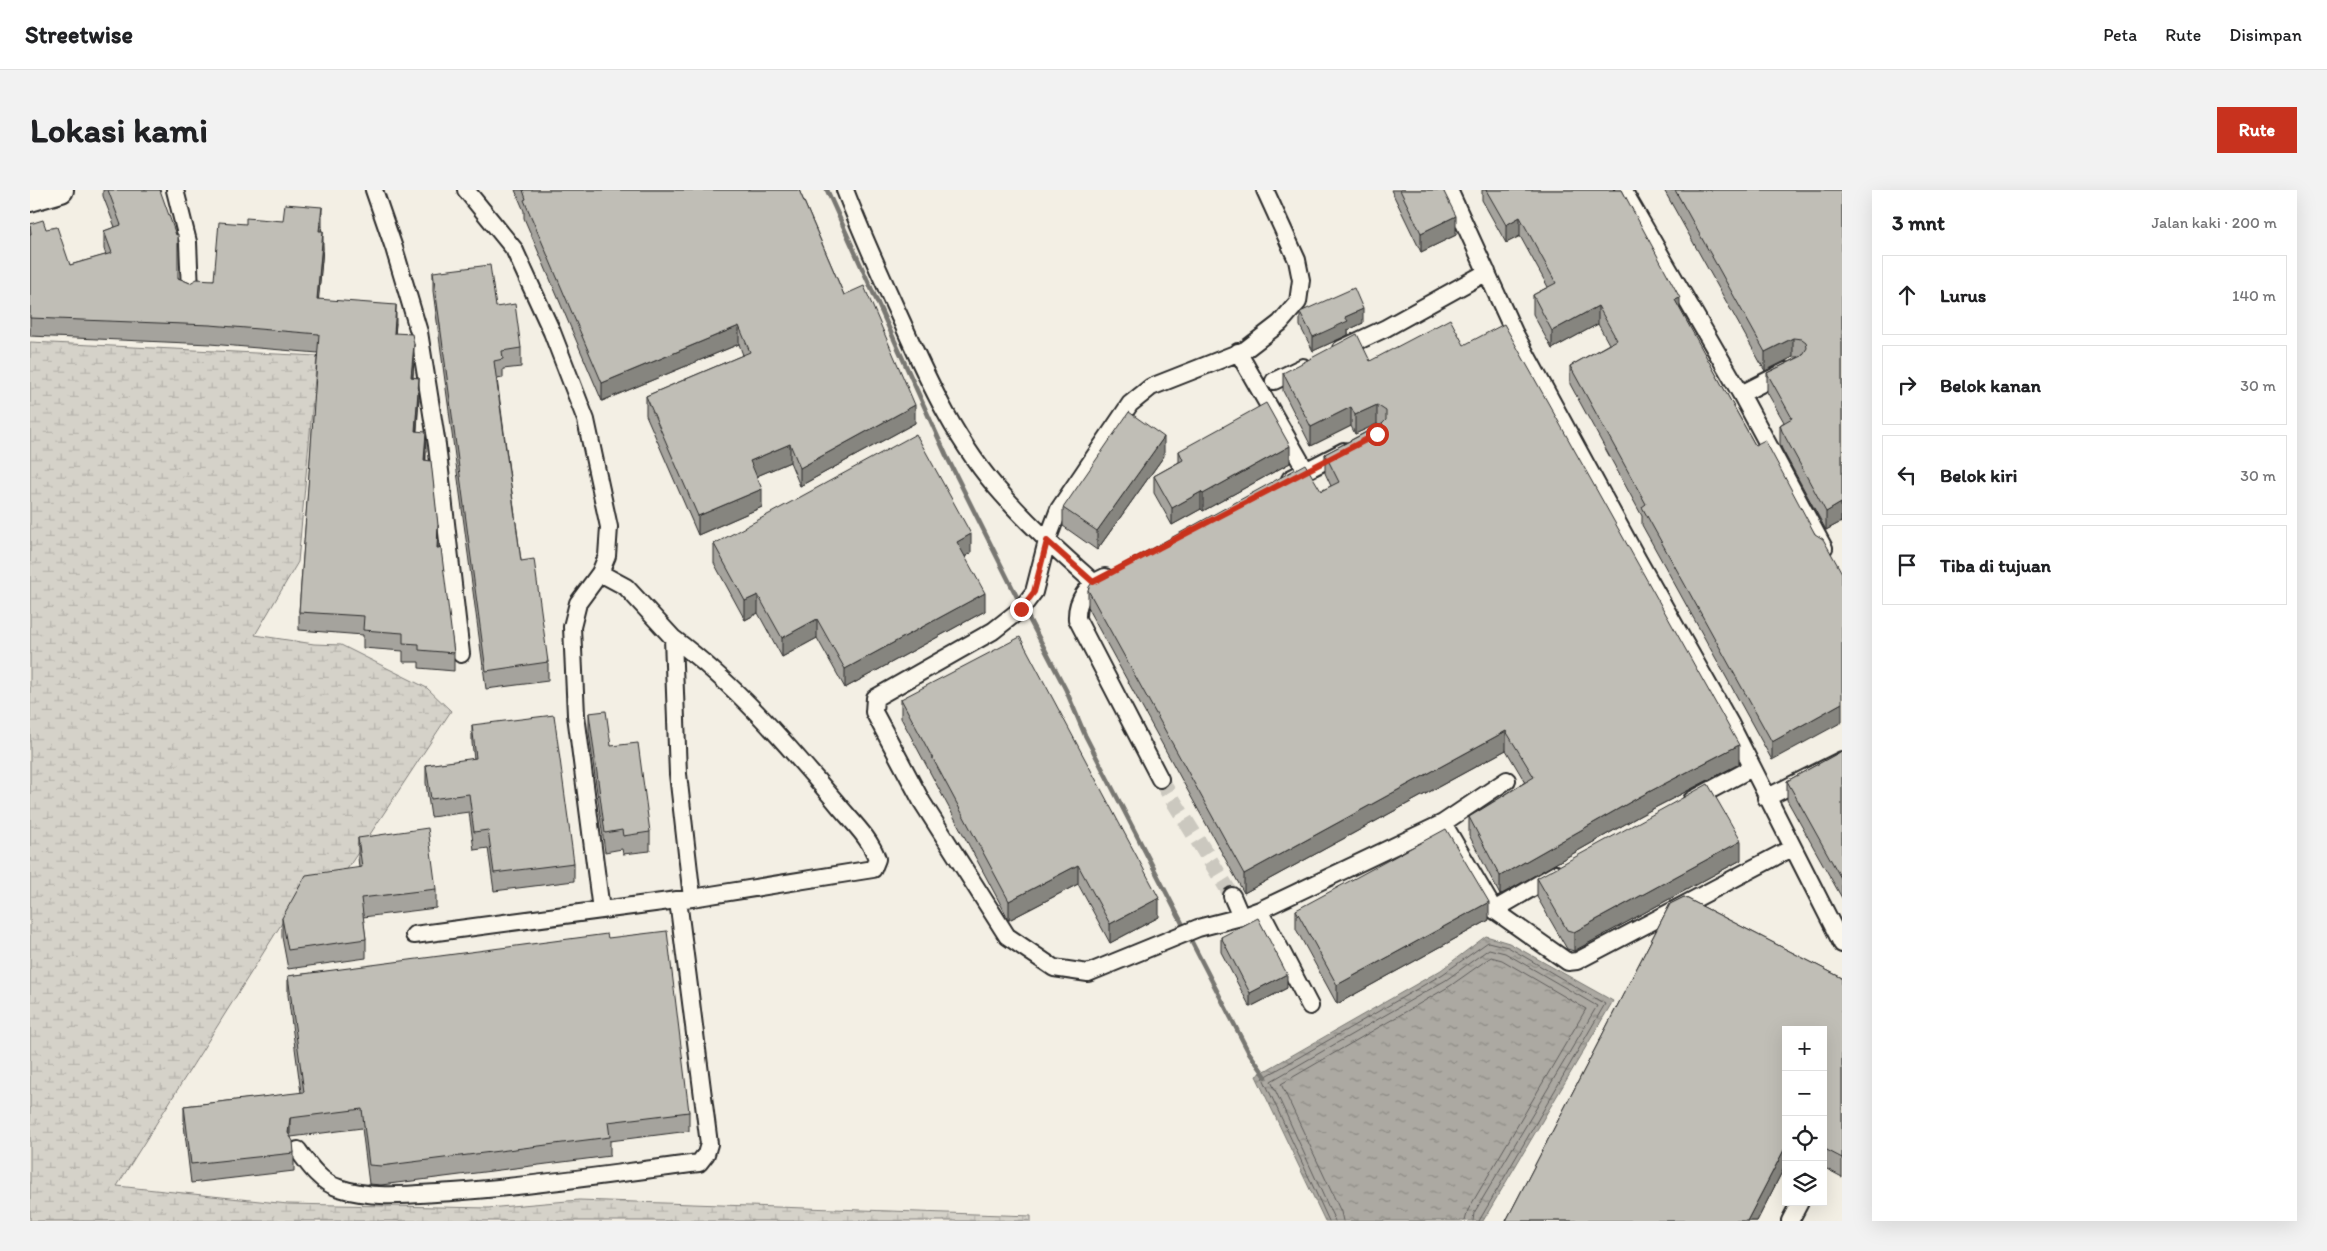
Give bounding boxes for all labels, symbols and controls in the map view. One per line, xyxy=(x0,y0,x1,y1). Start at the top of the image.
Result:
text: Streetwise xyxy=(25,20,133,49)
text: Peta xyxy=(2103,24,2137,46)
text: Rute xyxy=(2165,24,2201,46)
text: Disimpan xyxy=(2229,24,2302,46)
button: Rute xyxy=(2217,107,2297,153)
text: Lokasi kami xyxy=(30,109,208,151)
text: 3 mnt xyxy=(1892,210,1945,235)
text: Jalan kaki · 200 m xyxy=(2151,213,2277,232)
icon: ahead xyxy=(1893,281,1921,309)
text: Lurus xyxy=(1940,284,1986,307)
text: 140 m xyxy=(2232,286,2276,305)
icon: right xyxy=(1893,371,1921,399)
text: Belok kanan xyxy=(1940,374,2041,397)
text: 30 m xyxy=(2240,376,2276,395)
route start xyxy=(1366,423,1389,446)
icon: left xyxy=(1893,461,1921,489)
text: Belok kiri xyxy=(1940,464,2017,487)
text: 30 m xyxy=(2240,466,2276,485)
icon: arrive xyxy=(1893,551,1921,579)
text: Tiba di tujuan xyxy=(1940,554,2051,577)
route end xyxy=(1010,598,1033,621)
map controls xyxy=(1782,1026,1827,1206)
button: + xyxy=(1782,1026,1827,1071)
button: − xyxy=(1782,1071,1827,1116)
button: locate xyxy=(1782,1116,1827,1161)
button: layers xyxy=(1782,1161,1827,1206)

